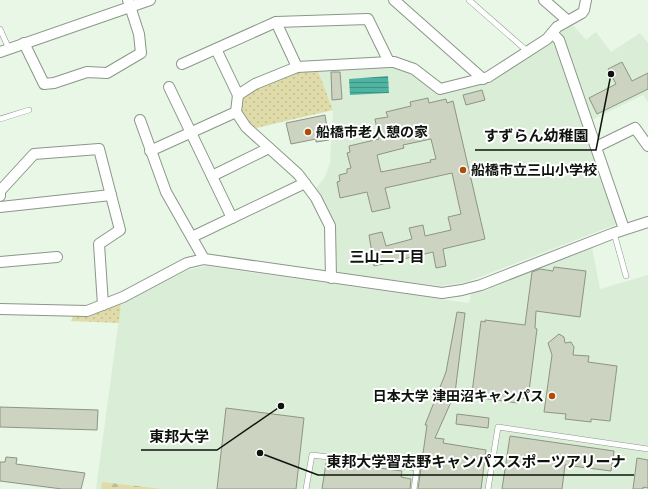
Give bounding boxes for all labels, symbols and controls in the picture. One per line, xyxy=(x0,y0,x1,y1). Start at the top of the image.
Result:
place label: 船橋市老人憩の家 xyxy=(316,123,428,141)
callout: すずらん幼稚園 xyxy=(475,123,596,150)
text: すずらん幼稚園 xyxy=(483,126,589,145)
marker: 船橋市老人憩の家 xyxy=(303,127,313,137)
place label: 船橋市立三山小学校 xyxy=(471,161,597,179)
marker: 船橋市立三山小学校 xyxy=(458,165,468,175)
district label: 三山二丁目 xyxy=(349,247,425,266)
place label: 日本大学 津田沼キャンパス xyxy=(373,387,544,405)
marker: 日本大学 津田沼キャンパス xyxy=(547,391,557,401)
callout: 東邦大学 xyxy=(141,423,217,450)
text: 東邦大学 xyxy=(149,427,209,446)
callout: 東邦大学習志野キャンパススポーツアリーナ xyxy=(318,448,634,475)
text: 東邦大学習志野キャンパススポーツアリーナ xyxy=(326,452,626,471)

